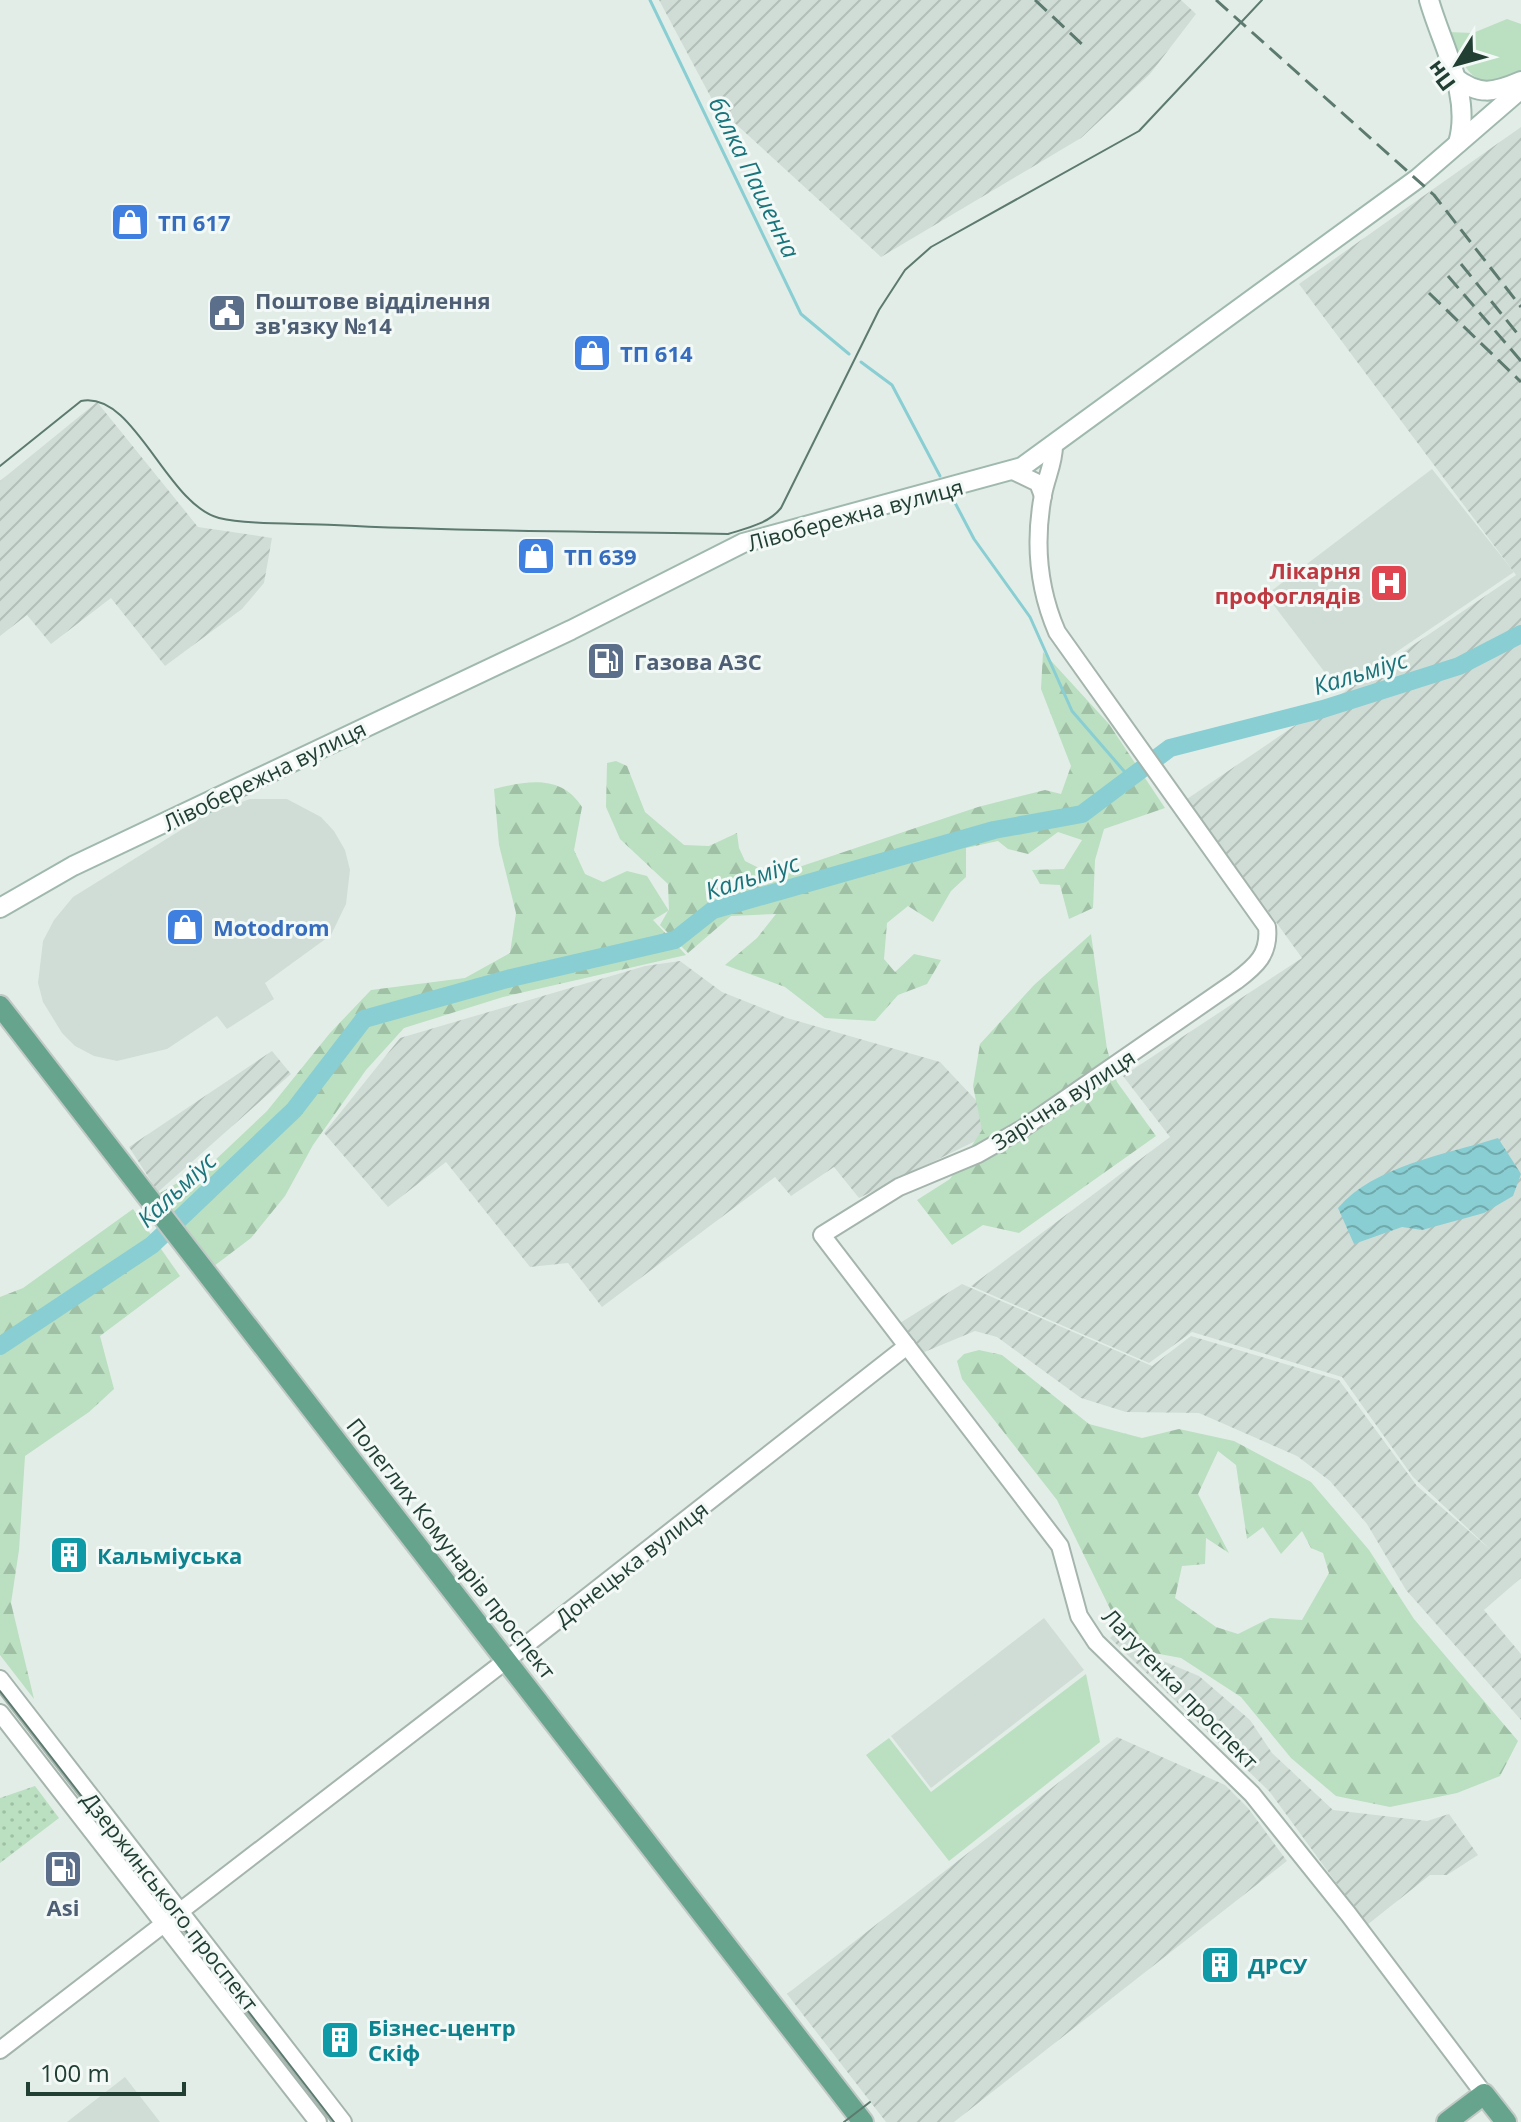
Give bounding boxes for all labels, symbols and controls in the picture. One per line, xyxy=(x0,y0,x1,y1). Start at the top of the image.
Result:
north arrow xyxy=(1417,24,1497,104)
text: Пн xyxy=(1419,55,1462,98)
water label: балка Пашенна xyxy=(702,91,809,264)
shop icon: ТП 617 xyxy=(109,201,151,243)
place label: ТП 617 xyxy=(158,207,231,237)
place label: Поштове відділення зв'язку №14 xyxy=(255,285,491,340)
public building icon: Поштове відділення зв'язку №14 xyxy=(206,292,248,334)
shop icon: ТП 614 xyxy=(571,332,613,374)
place label: ТП 614 xyxy=(620,338,693,368)
street label: Лівобережна вулиця xyxy=(744,471,966,557)
shop icon: ТП 639 xyxy=(515,535,557,577)
place label: ТП 639 xyxy=(564,541,637,571)
place label: Лікарня профоглядів xyxy=(1215,555,1361,610)
hospital icon: Лікарня профоглядів xyxy=(1368,562,1410,604)
fuel station icon: Газова АЗС xyxy=(585,640,627,682)
water label: Кальміус xyxy=(1309,642,1412,702)
place label: Газова АЗС xyxy=(634,646,762,676)
street label: Лівобережна вулиця xyxy=(157,713,371,837)
water label: Кальміус xyxy=(701,845,804,907)
shop icon: Motodrom xyxy=(164,906,206,948)
place label: Motodrom xyxy=(213,912,330,942)
street label: Зарічна вулиця xyxy=(985,1041,1141,1157)
water label: Кальміус xyxy=(129,1143,224,1234)
street label: Полеглих Комунарів проспект xyxy=(341,1411,563,1685)
street label: Донецька вулиця xyxy=(548,1494,714,1632)
building icon: Кальміуська xyxy=(48,1534,90,1576)
place label: Кальміуська xyxy=(97,1540,242,1570)
street label: Лагутенка проспект xyxy=(1096,1601,1266,1775)
street label: Дзержинського проспект xyxy=(76,1785,266,2017)
fuel station icon: Asi xyxy=(42,1848,84,1890)
place label: Asi xyxy=(47,1892,79,1922)
building icon: ДРСУ xyxy=(1199,1944,1241,1986)
place label: ДРСУ xyxy=(1248,1950,1308,1980)
place label: Бізнес-центр Скіф xyxy=(368,2012,516,2067)
building icon: Бізнес-центр Скіф xyxy=(319,2019,361,2061)
scale bar xyxy=(28,2046,184,2096)
text: 100 m xyxy=(40,2056,110,2089)

